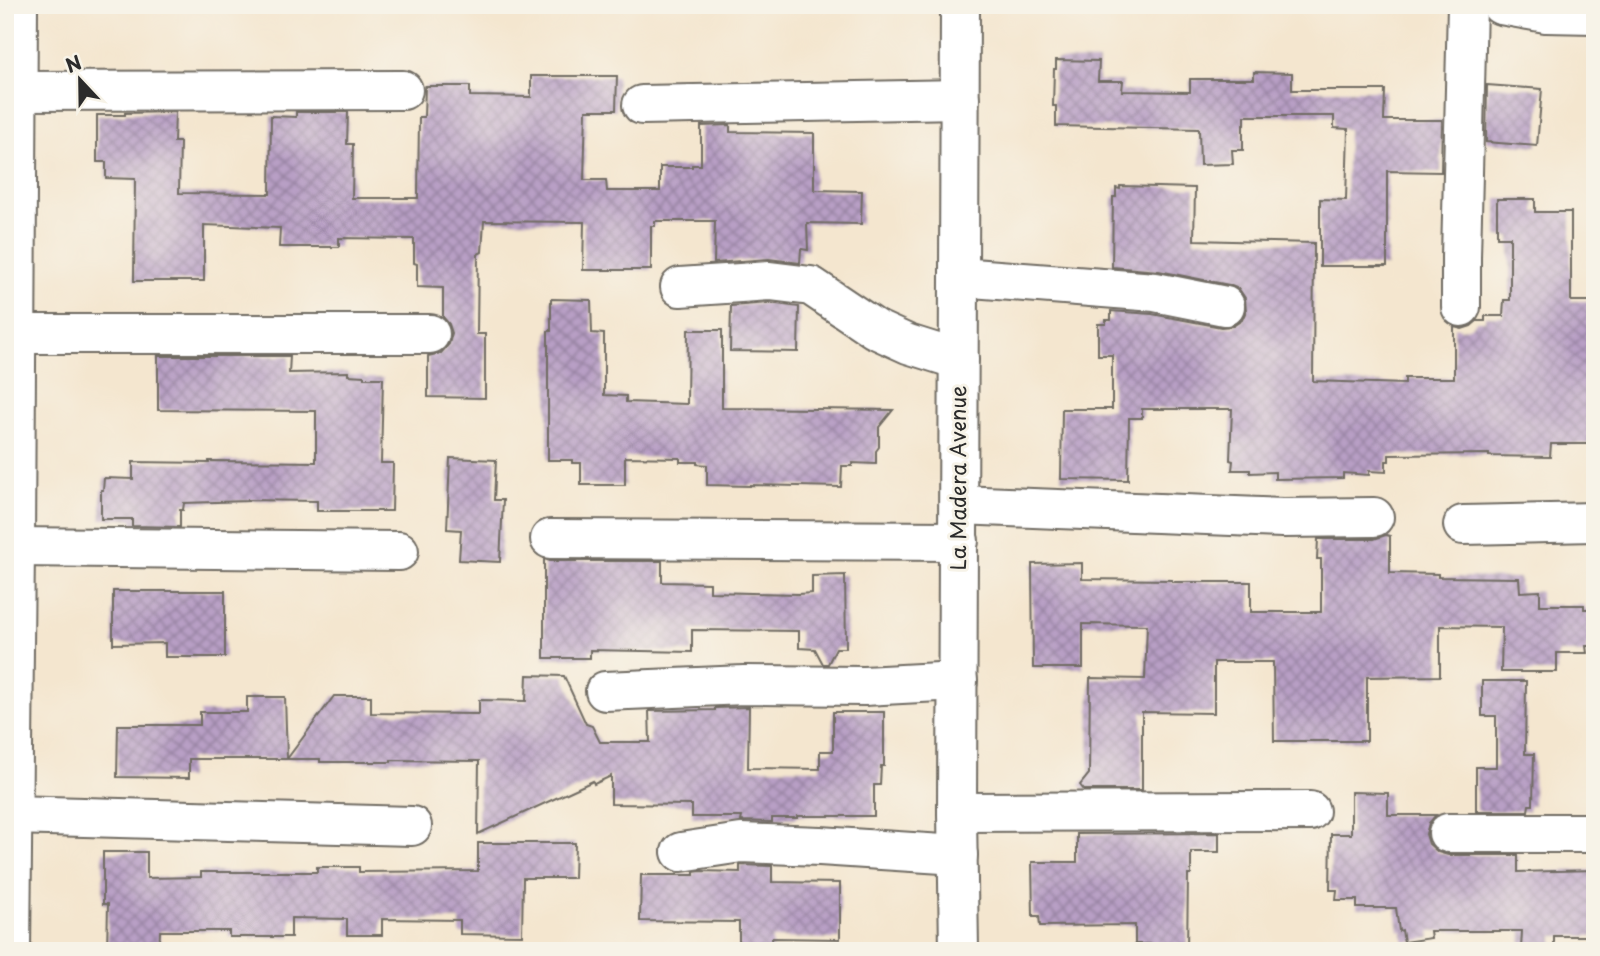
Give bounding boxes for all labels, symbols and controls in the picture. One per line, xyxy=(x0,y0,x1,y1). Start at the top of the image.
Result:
north arrow xyxy=(46,46,116,116)
text: N xyxy=(61,48,85,79)
street label: La Madera Avenue xyxy=(941,386,973,570)

